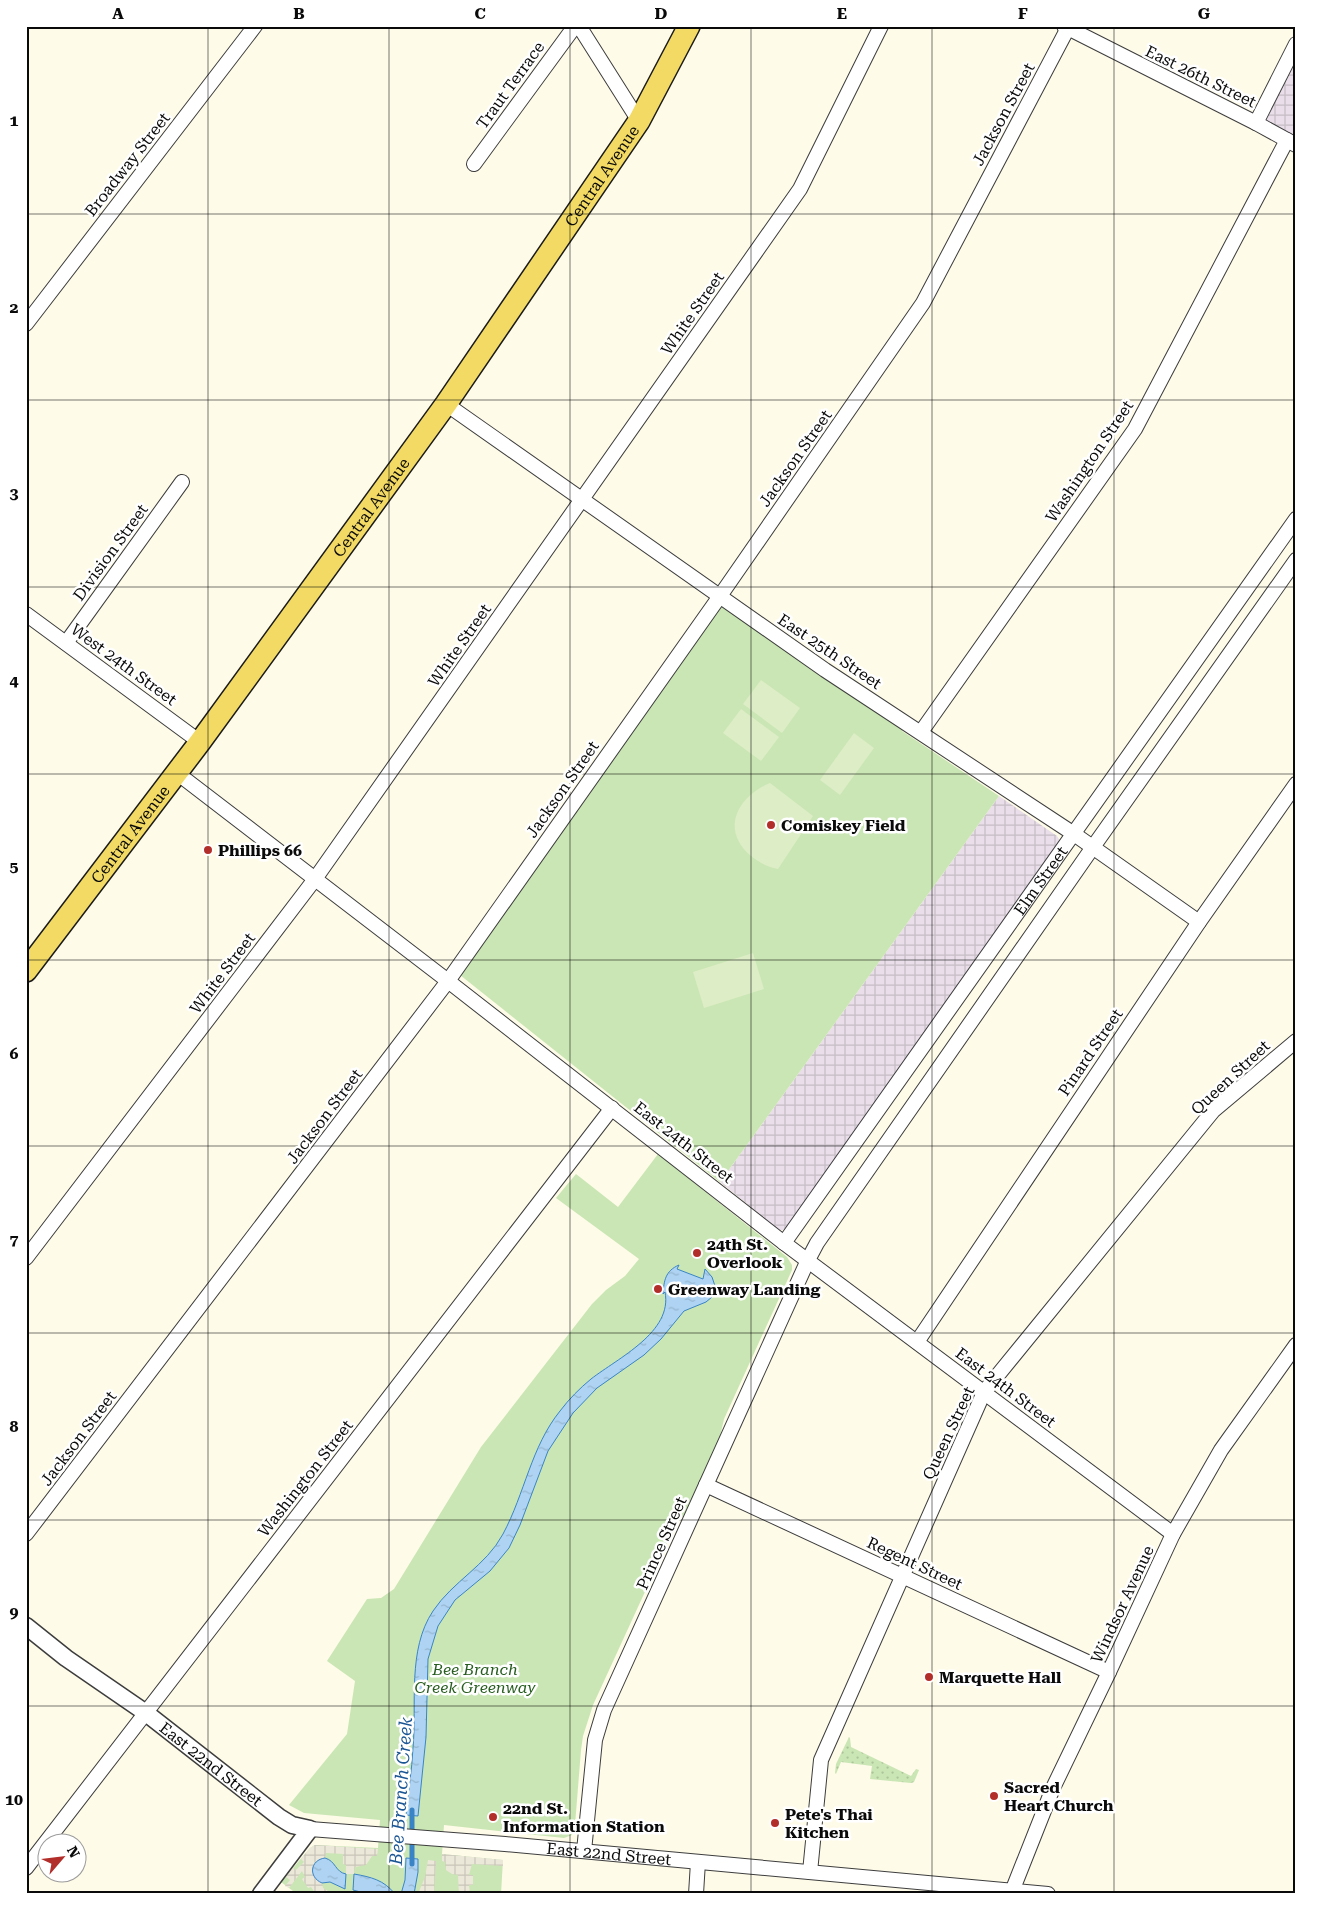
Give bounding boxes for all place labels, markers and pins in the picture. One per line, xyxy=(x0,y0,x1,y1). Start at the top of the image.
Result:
place label: Comiskey Field xyxy=(781,816,906,835)
marker: Comiskey Field xyxy=(765,819,777,831)
place label: Phillips 66 xyxy=(218,841,302,860)
marker: Phillips 66 xyxy=(202,844,214,856)
place label: 24th St. Overlook xyxy=(707,1235,783,1272)
marker: 24th St. Overlook xyxy=(691,1247,703,1259)
place label: Greenway Landing xyxy=(668,1280,820,1299)
marker: Greenway Landing xyxy=(652,1283,664,1295)
place label: Marquette Hall xyxy=(939,1668,1062,1687)
marker: Marquette Hall xyxy=(923,1671,935,1683)
place label: Sacred Heart Church xyxy=(1004,1778,1114,1815)
marker: Sacred Heart Church xyxy=(988,1790,1000,1802)
place label: 22nd St. Information Station xyxy=(503,1799,665,1836)
place label: Pete's Thai Kitchen xyxy=(785,1805,873,1842)
marker: 22nd St. Information Station xyxy=(487,1811,499,1823)
marker: Pete's Thai Kitchen xyxy=(769,1817,781,1829)

